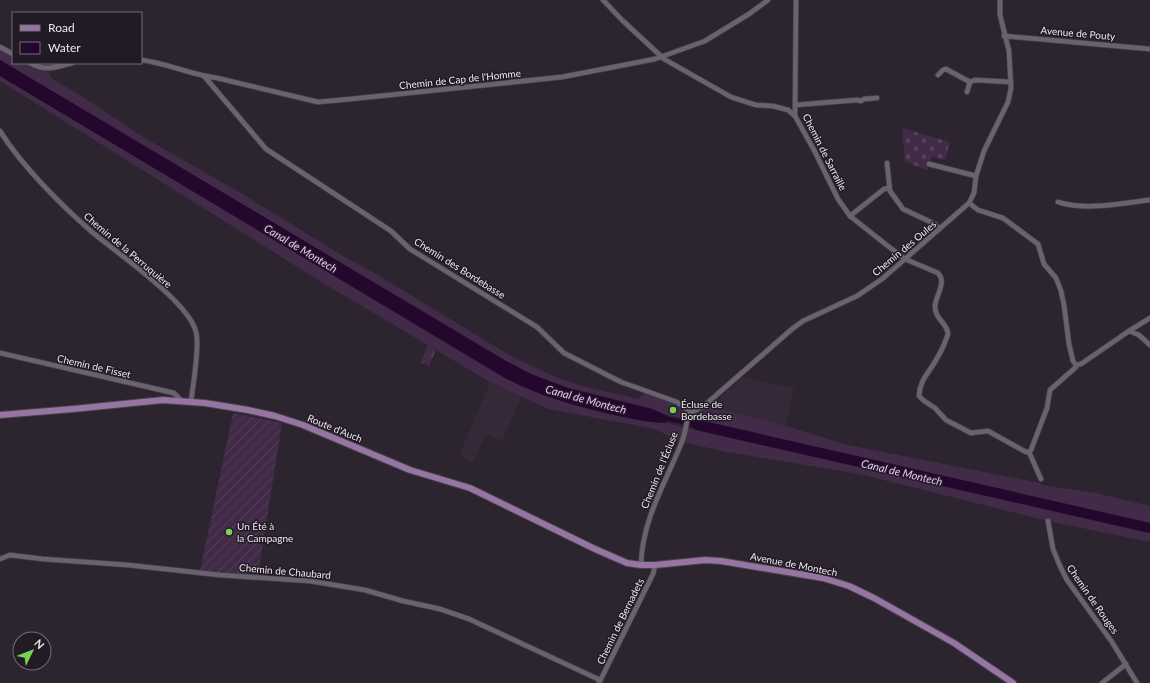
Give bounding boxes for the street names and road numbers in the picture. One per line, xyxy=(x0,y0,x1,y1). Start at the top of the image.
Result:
street label: Avenue de Pouty xyxy=(1040,24,1117,42)
street label: Chemin de Cap de l'Homme xyxy=(399,67,521,91)
street label: Chemin de Sarraille xyxy=(800,112,850,192)
street label: Chemin de la Perruquière xyxy=(82,210,174,290)
street label: Chemin des Oules xyxy=(870,218,938,278)
street label: Chemin des Bordebasse xyxy=(412,235,508,301)
street label: Chemin de Fisset xyxy=(56,352,132,380)
street label: Route d'Auch xyxy=(306,412,364,444)
street label: Chemin de l'Écluse xyxy=(638,430,680,510)
street label: Avenue de Montech xyxy=(749,550,839,578)
street label: Chemin de Chaubard xyxy=(239,561,331,581)
street label: Chemin de Rouges xyxy=(1065,562,1121,636)
street label: Chemin de Bernadets xyxy=(594,576,646,666)

